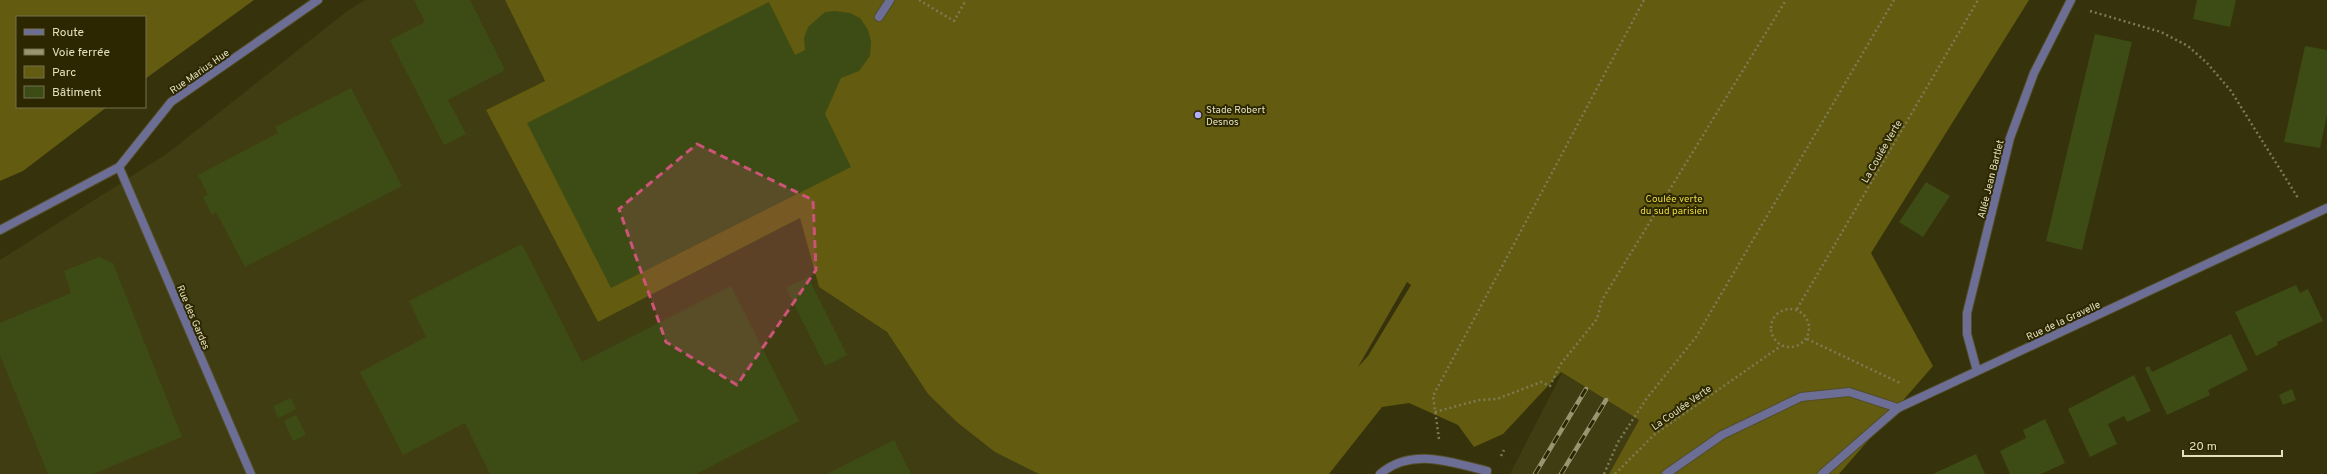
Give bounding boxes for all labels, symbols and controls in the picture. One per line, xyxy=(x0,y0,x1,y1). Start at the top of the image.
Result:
legend xyxy=(16,16,146,108)
text: Route xyxy=(52,25,84,41)
text: Voie ferrée xyxy=(52,45,110,61)
street label: Rue Marius Hue xyxy=(167,47,232,98)
text: Parc xyxy=(52,65,76,81)
text: Bâtiment xyxy=(52,85,102,101)
place label: Stade Robert Desnos xyxy=(1206,104,1266,129)
marker: Stade Robert Desnos xyxy=(1193,110,1203,120)
street label: La Coulée Verte xyxy=(1859,118,1906,185)
street label: Allée Jean Bartlet xyxy=(1975,138,2008,220)
park label: Coulée verte du sud parisien xyxy=(1640,193,1708,218)
street label: Rue des Gardes xyxy=(173,283,212,352)
street label: Rue de la Gravelle xyxy=(2025,299,2103,344)
street label: La Coulée Verte xyxy=(1649,383,1714,434)
scale bar xyxy=(2183,432,2282,458)
text: 20 m xyxy=(2189,439,2217,455)

